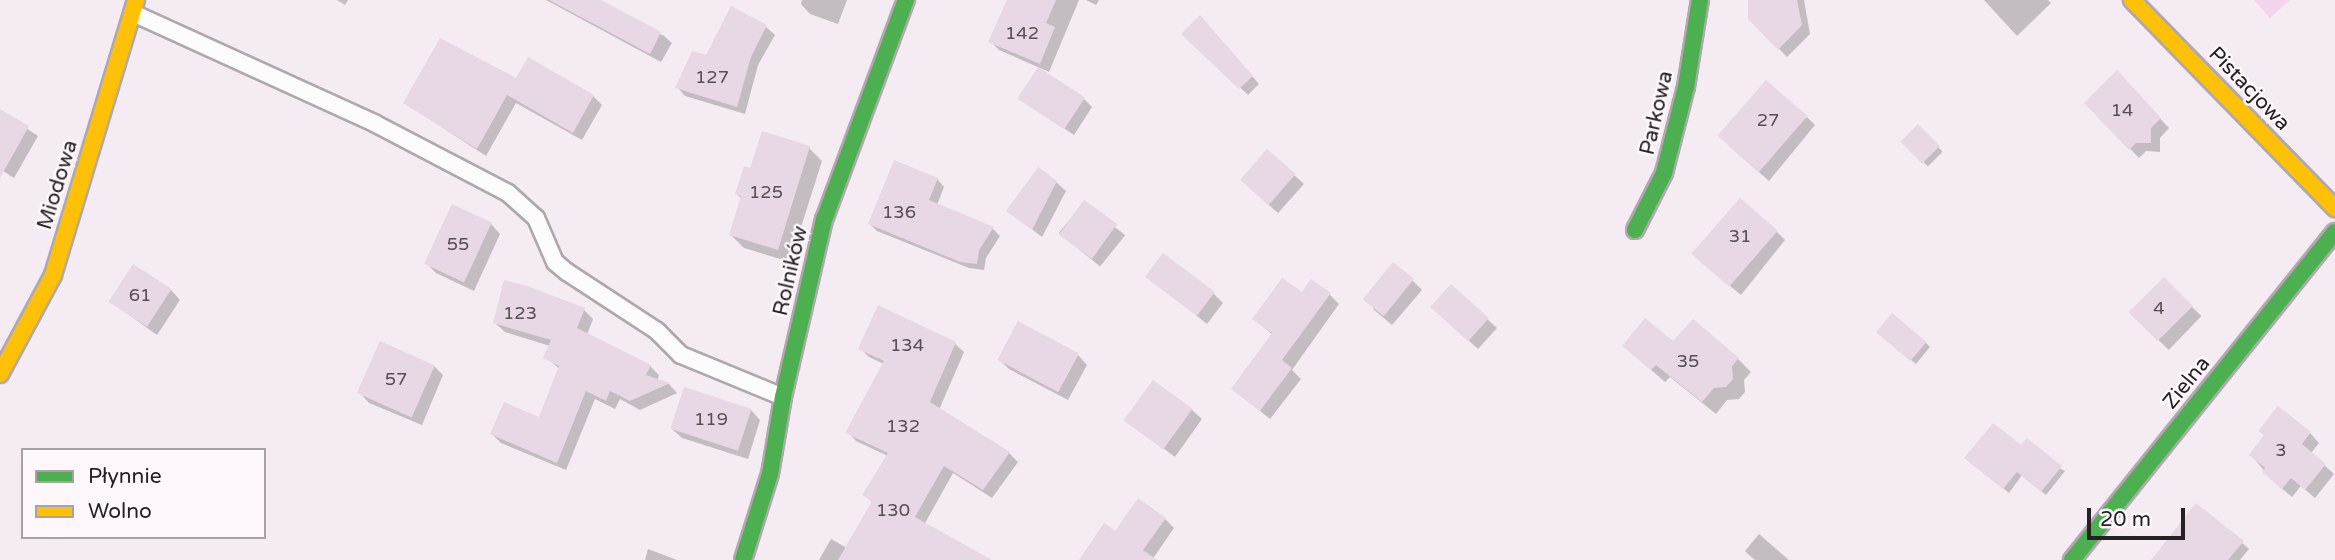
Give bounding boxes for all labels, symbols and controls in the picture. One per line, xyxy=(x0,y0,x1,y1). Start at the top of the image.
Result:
house number: 142 xyxy=(1005,22,1039,44)
street label: Pistacjowa xyxy=(2203,42,2295,136)
house number: 127 xyxy=(695,66,729,88)
street label: Parkowa xyxy=(1635,68,1679,158)
house number: 14 xyxy=(2111,99,2133,121)
house number: 27 xyxy=(1757,109,1779,131)
street label: Miodowa xyxy=(32,137,84,233)
house number: 125 xyxy=(749,181,783,203)
house number: 136 xyxy=(882,201,916,223)
street label: Rolników xyxy=(768,224,814,318)
house number: 31 xyxy=(1729,225,1751,247)
house number: 55 xyxy=(447,233,469,255)
house number: 61 xyxy=(129,284,151,306)
house number: 4 xyxy=(2153,297,2165,319)
house number: 123 xyxy=(503,302,537,324)
house number: 134 xyxy=(890,334,924,356)
house number: 35 xyxy=(1677,350,1699,372)
street label: Zielna xyxy=(2158,352,2216,414)
house number: 57 xyxy=(385,368,407,390)
house number: 119 xyxy=(694,408,728,430)
house number: 132 xyxy=(886,415,920,437)
house number: 3 xyxy=(2275,439,2287,461)
legend xyxy=(21,448,266,539)
text: Płynnie xyxy=(88,464,162,489)
scale bar xyxy=(2090,494,2188,538)
text: Wolno xyxy=(88,499,152,524)
house number: 130 xyxy=(876,499,910,521)
text: 20 m xyxy=(2100,507,2151,532)

